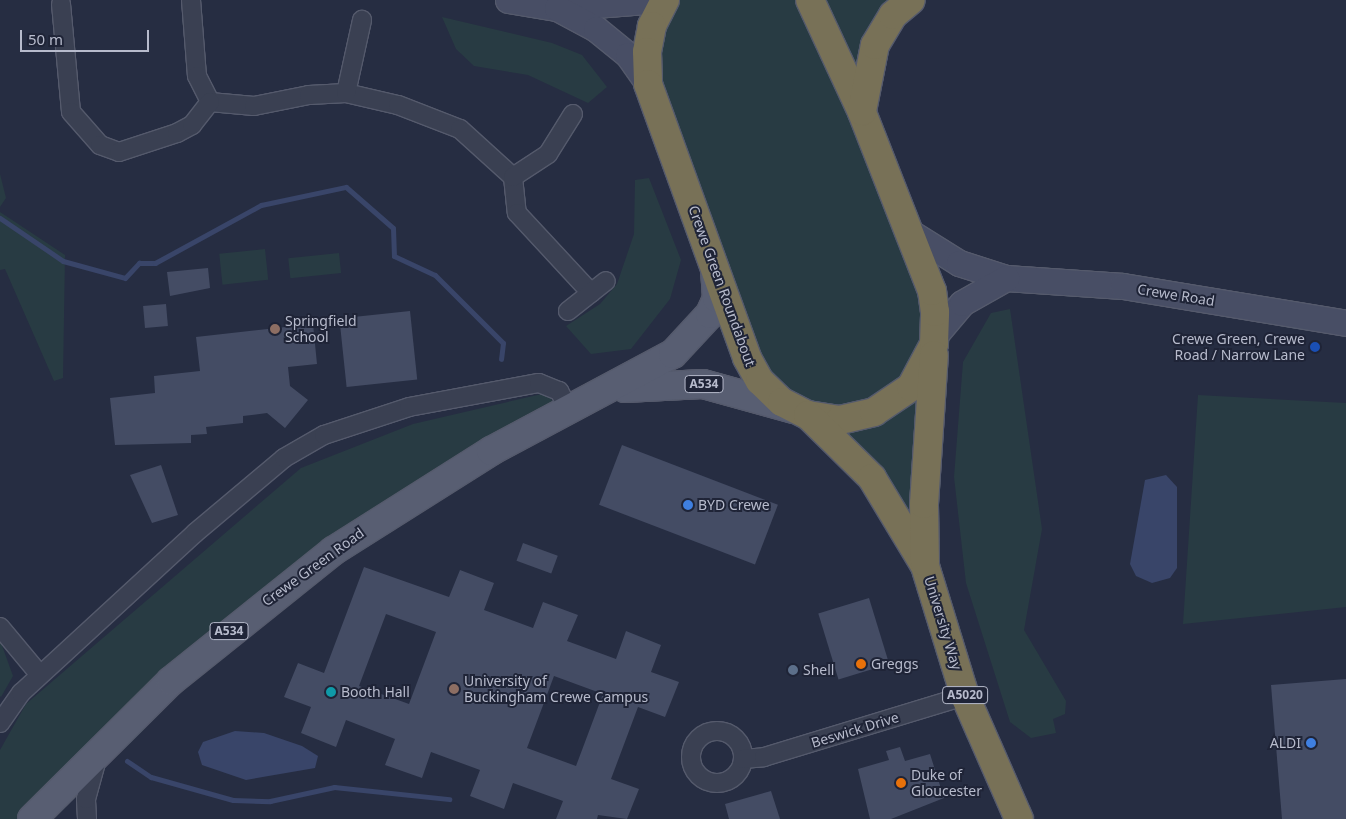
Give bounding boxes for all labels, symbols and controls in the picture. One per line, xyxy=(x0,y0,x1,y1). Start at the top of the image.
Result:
scale bar xyxy=(22,20,151,52)
text: 50 m xyxy=(28,29,63,49)
street label: Crewe Green Roundabout xyxy=(685,203,759,369)
street label: Crewe Road xyxy=(1136,281,1216,309)
place label: Springfield School xyxy=(285,313,356,346)
marker: Springfield School xyxy=(269,323,281,335)
place label: Crewe Green, Crewe Road / Narrow Lane xyxy=(1172,331,1305,364)
marker: Crewe Green, Crewe Road / Narrow Lane xyxy=(1309,341,1321,353)
road number: A534 xyxy=(684,374,724,394)
place label: BYD Crewe xyxy=(698,497,770,513)
marker: BYD Crewe xyxy=(682,499,694,511)
street label: Crewe Green Road xyxy=(259,524,367,610)
street label: University Way xyxy=(921,574,965,672)
road number: A534 xyxy=(209,622,249,640)
place label: Greggs xyxy=(871,656,919,672)
marker: Greggs xyxy=(855,658,867,670)
place label: Shell xyxy=(803,662,834,678)
marker: Shell xyxy=(787,664,799,676)
place label: University of Buckingham Crewe Campus xyxy=(464,673,648,706)
marker: University of Buckingham Crewe Campus xyxy=(448,683,460,695)
place label: Booth Hall xyxy=(341,684,410,700)
marker: Booth Hall xyxy=(325,686,337,698)
road number: A5020 xyxy=(941,686,989,704)
street label: Beswick Drive xyxy=(809,709,901,751)
place label: ALDI xyxy=(1270,735,1301,751)
marker: ALDI xyxy=(1305,737,1317,749)
place label: Duke of Gloucester xyxy=(911,767,982,800)
marker: Duke of Gloucester xyxy=(895,777,907,789)

